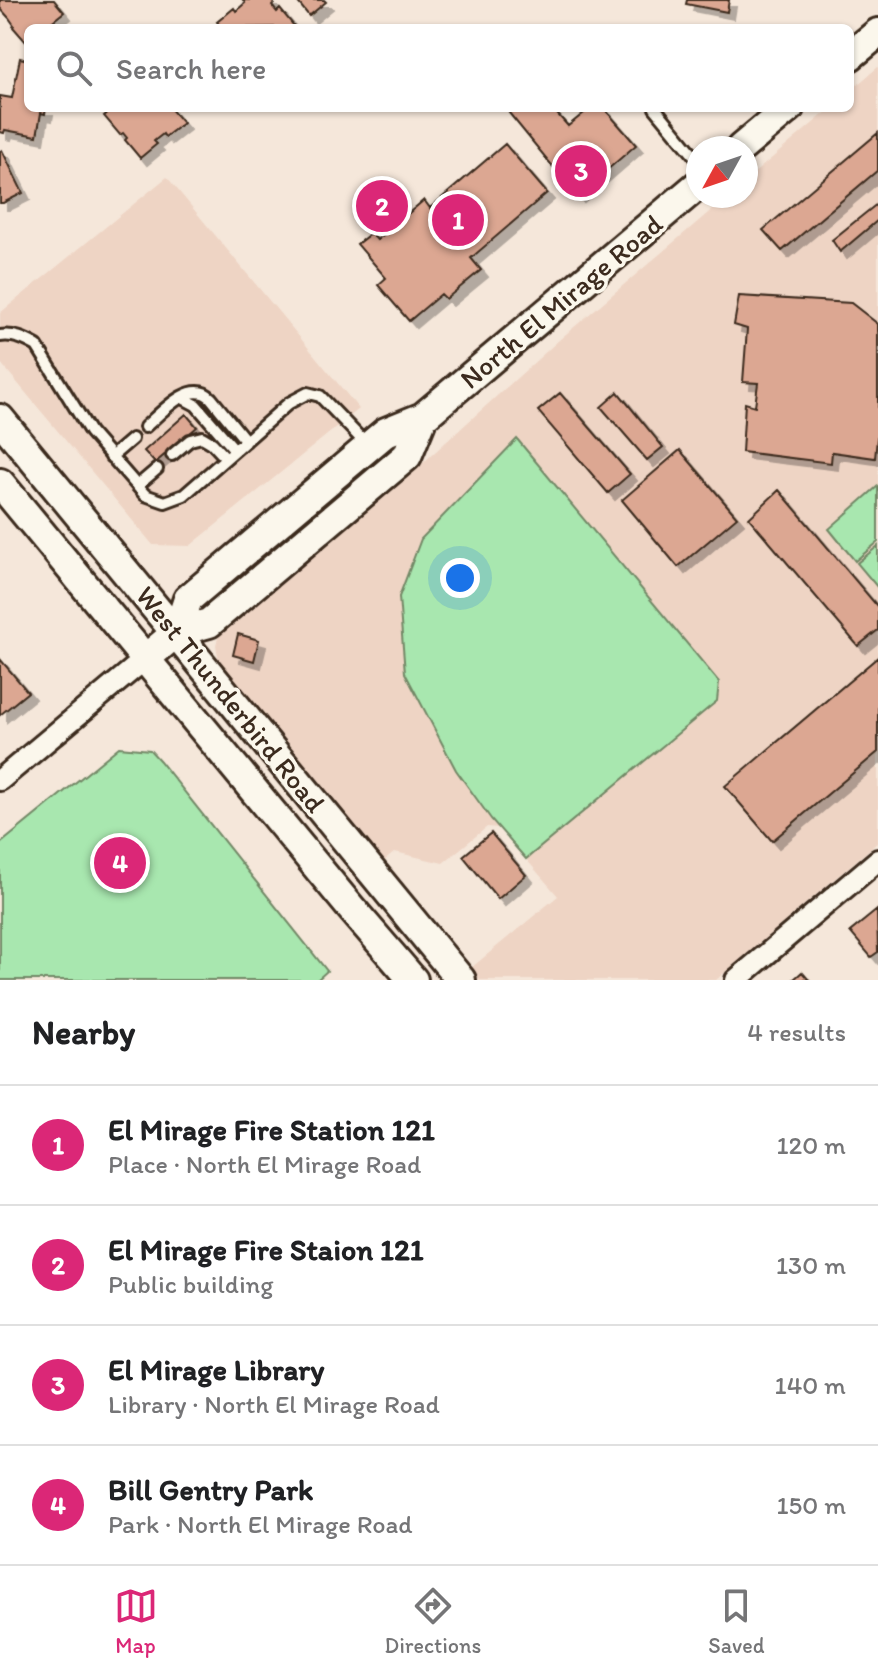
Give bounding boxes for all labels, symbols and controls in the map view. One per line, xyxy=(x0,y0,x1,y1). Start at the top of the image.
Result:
search box xyxy=(24,24,854,112)
icon: search xyxy=(52,46,96,90)
text: Search here xyxy=(116,50,266,87)
north arrow xyxy=(686,136,758,208)
pin: 3 xyxy=(555,141,607,201)
pin: 2 xyxy=(356,176,408,236)
pin: 1 xyxy=(432,190,484,250)
street label: North El Mirage Road xyxy=(453,206,670,396)
your location xyxy=(440,558,480,598)
street label: West Thunderbird Road xyxy=(129,579,333,820)
pin: 4 xyxy=(94,833,146,893)
text: Nearby xyxy=(32,1012,135,1053)
text: 4 results xyxy=(747,1016,846,1048)
text: El Mirage Fire Station 121 xyxy=(108,1111,435,1148)
text: 1 xyxy=(52,1129,64,1161)
text: 120 m xyxy=(777,1129,846,1161)
text: Place · North El Mirage Road xyxy=(108,1148,421,1180)
text: El Mirage Fire Staion 121 xyxy=(108,1231,424,1268)
text: 2 xyxy=(51,1249,65,1281)
text: 130 m xyxy=(776,1249,846,1281)
text: Public building xyxy=(108,1268,274,1300)
text: El Mirage Library xyxy=(108,1351,324,1388)
text: 3 xyxy=(51,1369,65,1401)
text: 140 m xyxy=(775,1369,846,1401)
text: Library · North El Mirage Road xyxy=(108,1388,440,1420)
text: Bill Gentry Park xyxy=(108,1471,313,1508)
text: 4 xyxy=(50,1489,66,1521)
text: 150 m xyxy=(777,1489,846,1521)
text: Park · North El Mirage Road xyxy=(108,1508,413,1540)
tab: Map xyxy=(114,1584,158,1659)
tab: Directions xyxy=(385,1584,481,1659)
tab: Saved xyxy=(708,1584,764,1659)

